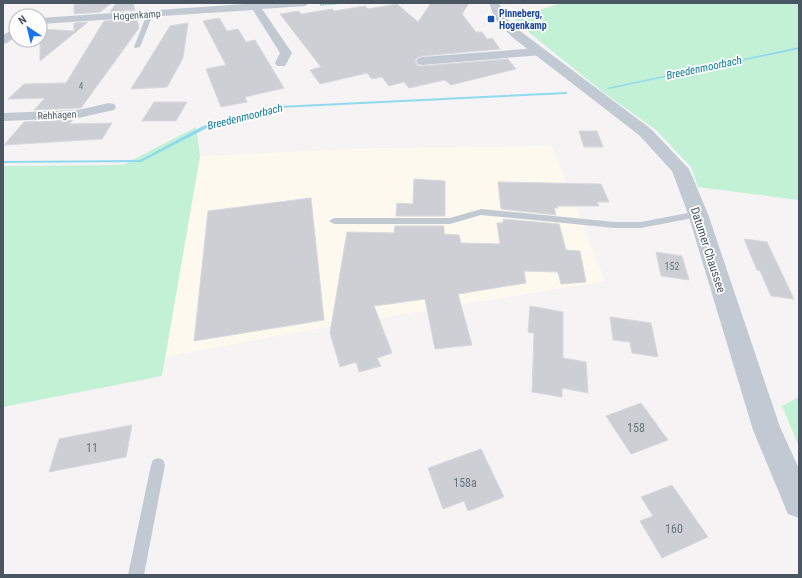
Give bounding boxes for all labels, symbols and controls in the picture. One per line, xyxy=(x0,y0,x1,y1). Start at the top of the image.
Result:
north arrow xyxy=(8,8,48,48)
street label: Hogenkamp xyxy=(113,8,161,22)
place label: Pinneberg, Hogenkamp xyxy=(499,8,547,31)
text: N xyxy=(16,13,29,27)
marker: Pinneberg, Hogenkamp xyxy=(486,14,496,24)
water label: Breedenmoorbach xyxy=(665,54,743,82)
house number: 4 xyxy=(79,81,84,91)
water label: Breedenmoorbach xyxy=(206,101,284,133)
street label: Rehhagen xyxy=(37,108,77,122)
street label: Datumer Chaussee xyxy=(688,205,729,295)
house number: 152 xyxy=(665,261,679,272)
house number: 158 xyxy=(627,421,645,435)
house number: 11 xyxy=(86,441,98,455)
house number: 158a xyxy=(453,476,477,490)
house number: 160 xyxy=(665,522,683,536)

